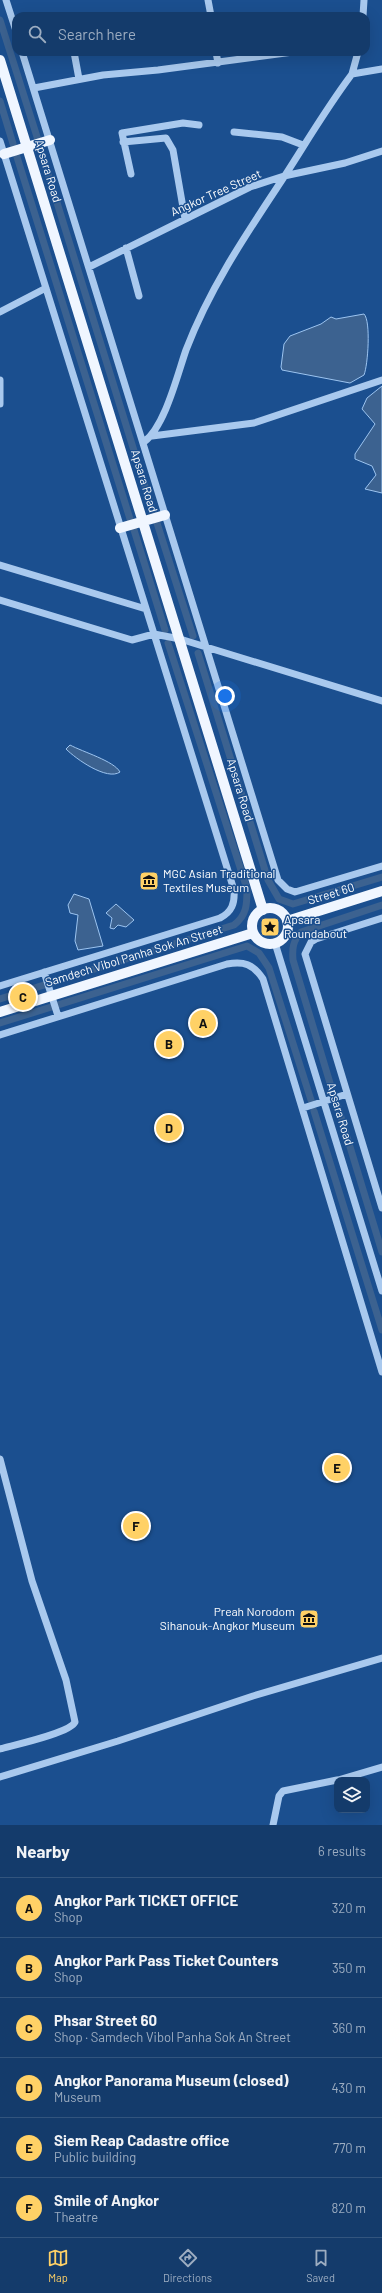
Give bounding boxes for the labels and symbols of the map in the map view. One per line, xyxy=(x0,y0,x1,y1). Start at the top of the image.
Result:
street label: Apsara Road xyxy=(33,137,65,204)
street label: Angkor Tree Street xyxy=(168,166,263,218)
street label: Apsara Road xyxy=(129,447,161,514)
your location xyxy=(215,686,235,706)
street label: Apsara Road xyxy=(225,756,257,823)
place label: MGC Asian Traditional Textiles Museum xyxy=(163,866,275,894)
museum icon: MGC Asian Traditional Textiles Museum xyxy=(138,870,160,892)
street label: Street 60 xyxy=(306,879,356,907)
place label: Apsara Roundabout xyxy=(284,912,347,940)
place icon: Apsara Roundabout xyxy=(259,916,281,938)
street label: Samdech Vibol Panha Sok An Street xyxy=(43,921,224,989)
pin: C xyxy=(10,982,36,1012)
pin: A xyxy=(190,1008,216,1038)
pin: B xyxy=(156,1029,182,1059)
street label: Apsara Road xyxy=(325,1080,357,1147)
pin: D xyxy=(156,1113,182,1143)
pin: E xyxy=(324,1453,350,1483)
pin: F xyxy=(123,1511,149,1541)
place label: Preah Norodom Sihanouk-Angkor Museum xyxy=(160,1604,295,1632)
museum icon: Preah Norodom Sihanouk-Angkor Museum xyxy=(298,1608,320,1630)

